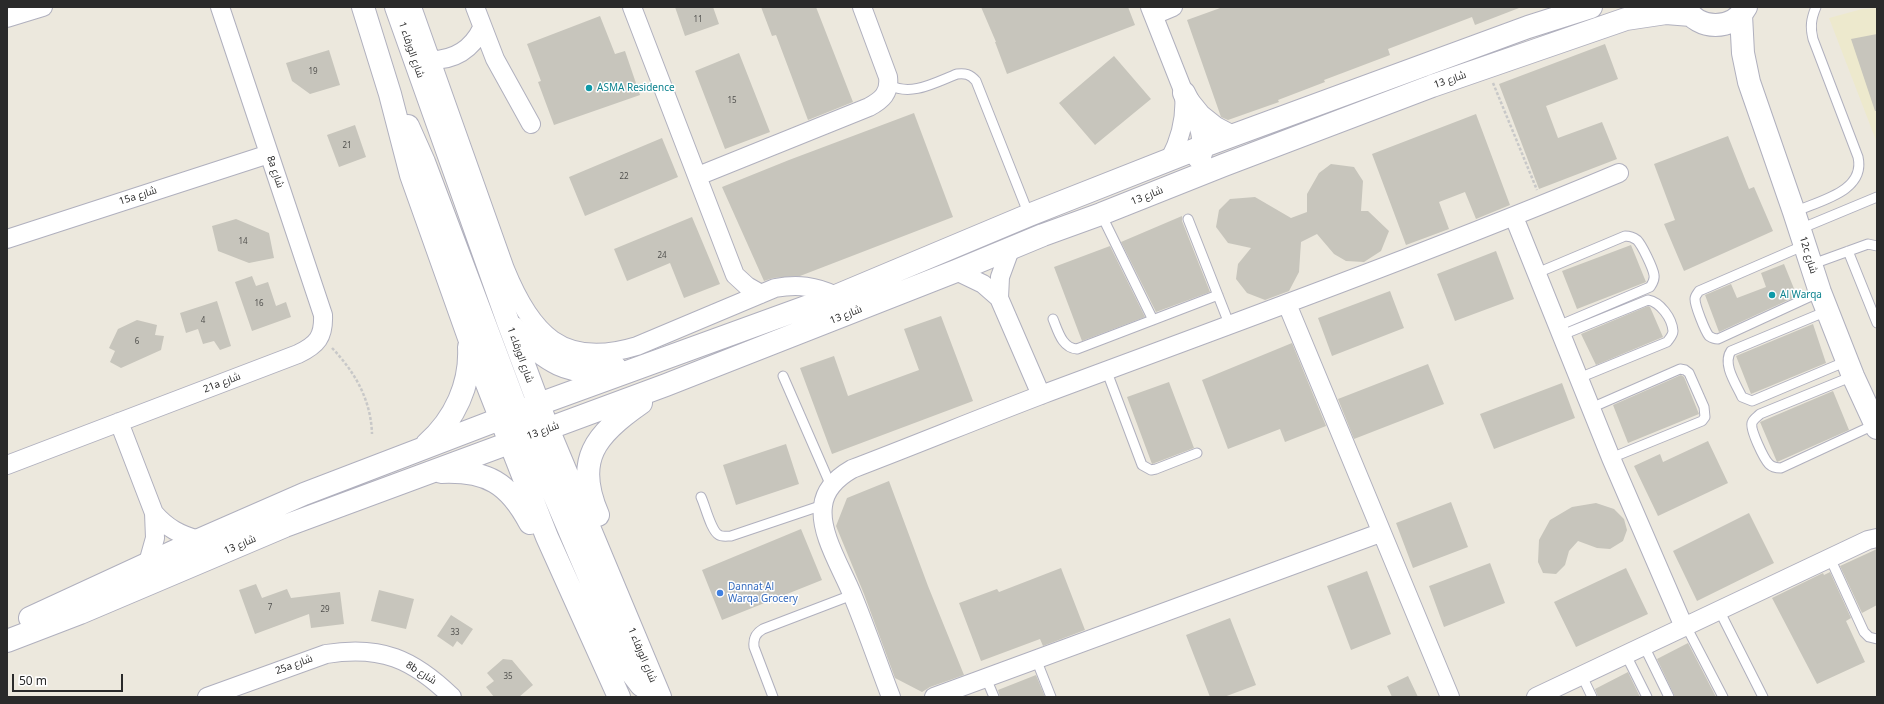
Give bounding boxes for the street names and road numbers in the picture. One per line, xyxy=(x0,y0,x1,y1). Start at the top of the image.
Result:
street label: شارع الورقاء 1 xyxy=(396,20,426,80)
street label: شارع 13 xyxy=(1432,69,1468,91)
street label: 8a شارع xyxy=(264,154,286,190)
street label: 15a شارع xyxy=(118,184,158,208)
street label: شارع 13 xyxy=(1129,184,1165,208)
street label: 12c شارع xyxy=(1797,235,1819,275)
street label: شارع 13 xyxy=(828,303,864,327)
street label: شارع الورقاء 1 xyxy=(504,325,536,385)
street label: 21a شارع xyxy=(202,370,242,396)
street label: شارع 13 xyxy=(525,420,561,442)
street label: شارع 13 xyxy=(222,533,258,557)
street label: شارع الورقاء 1 xyxy=(625,626,659,684)
street label: 25a شارع xyxy=(274,653,314,677)
street label: 8b شارع xyxy=(403,659,439,687)

